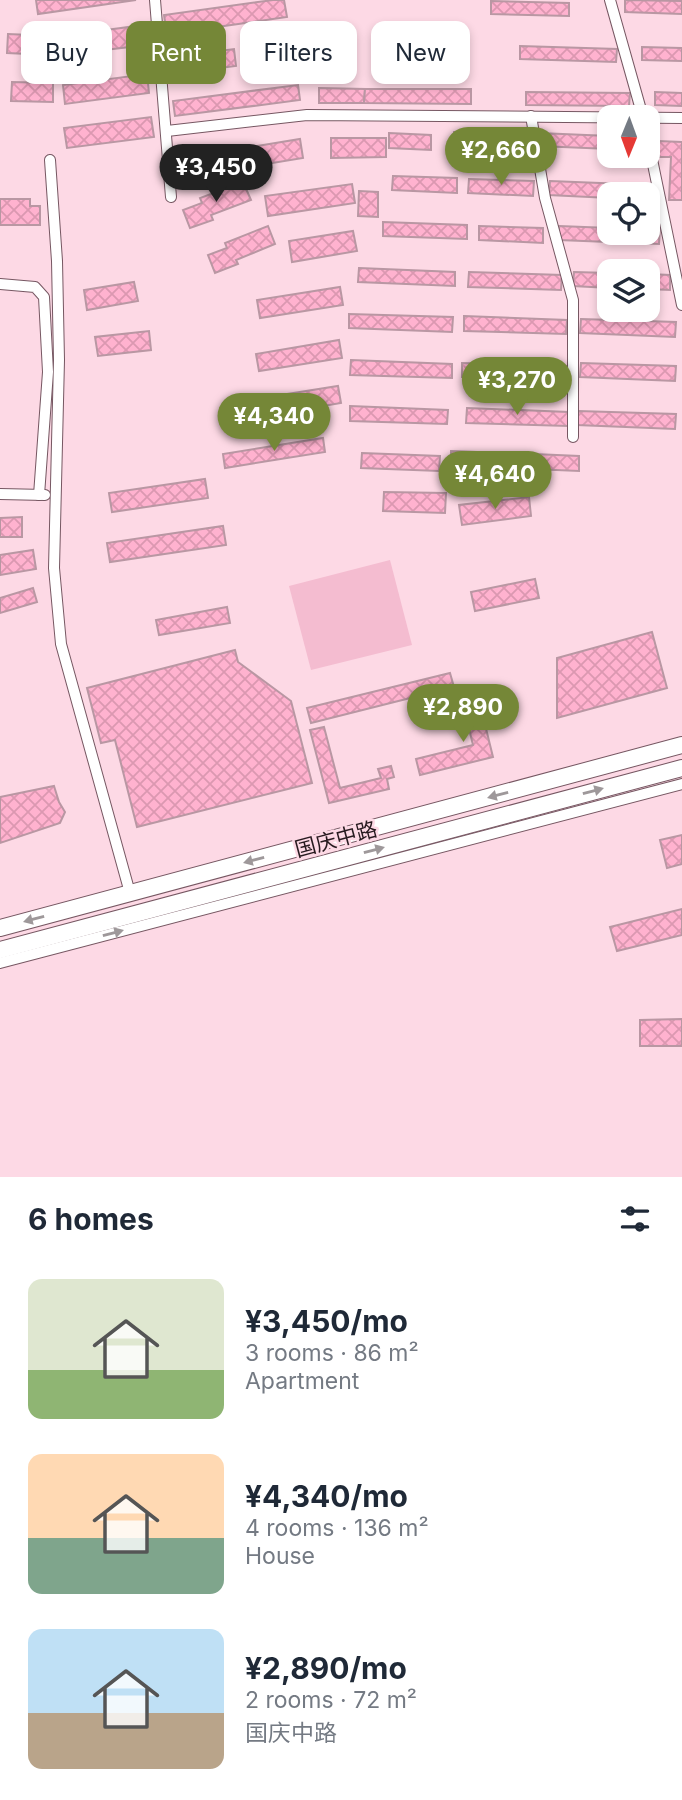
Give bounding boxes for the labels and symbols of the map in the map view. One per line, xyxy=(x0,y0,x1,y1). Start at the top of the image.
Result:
north arrow xyxy=(597,105,660,168)
pin: ¥2,660 xyxy=(444,128,558,187)
pin: ¥3,450 xyxy=(159,144,273,204)
pin: ¥3,270 xyxy=(460,358,574,417)
pin: ¥4,340 xyxy=(217,393,331,453)
pin: ¥4,640 xyxy=(438,452,552,511)
pin: ¥2,890 xyxy=(406,684,520,744)
one-way arrow xyxy=(583,786,604,796)
one-way arrow xyxy=(487,790,509,801)
street label: 国庆中路 xyxy=(292,816,380,862)
one-way arrow xyxy=(363,844,385,855)
one-way arrow xyxy=(243,855,265,866)
one-way arrow xyxy=(24,914,45,924)
one-way arrow xyxy=(103,927,125,938)

